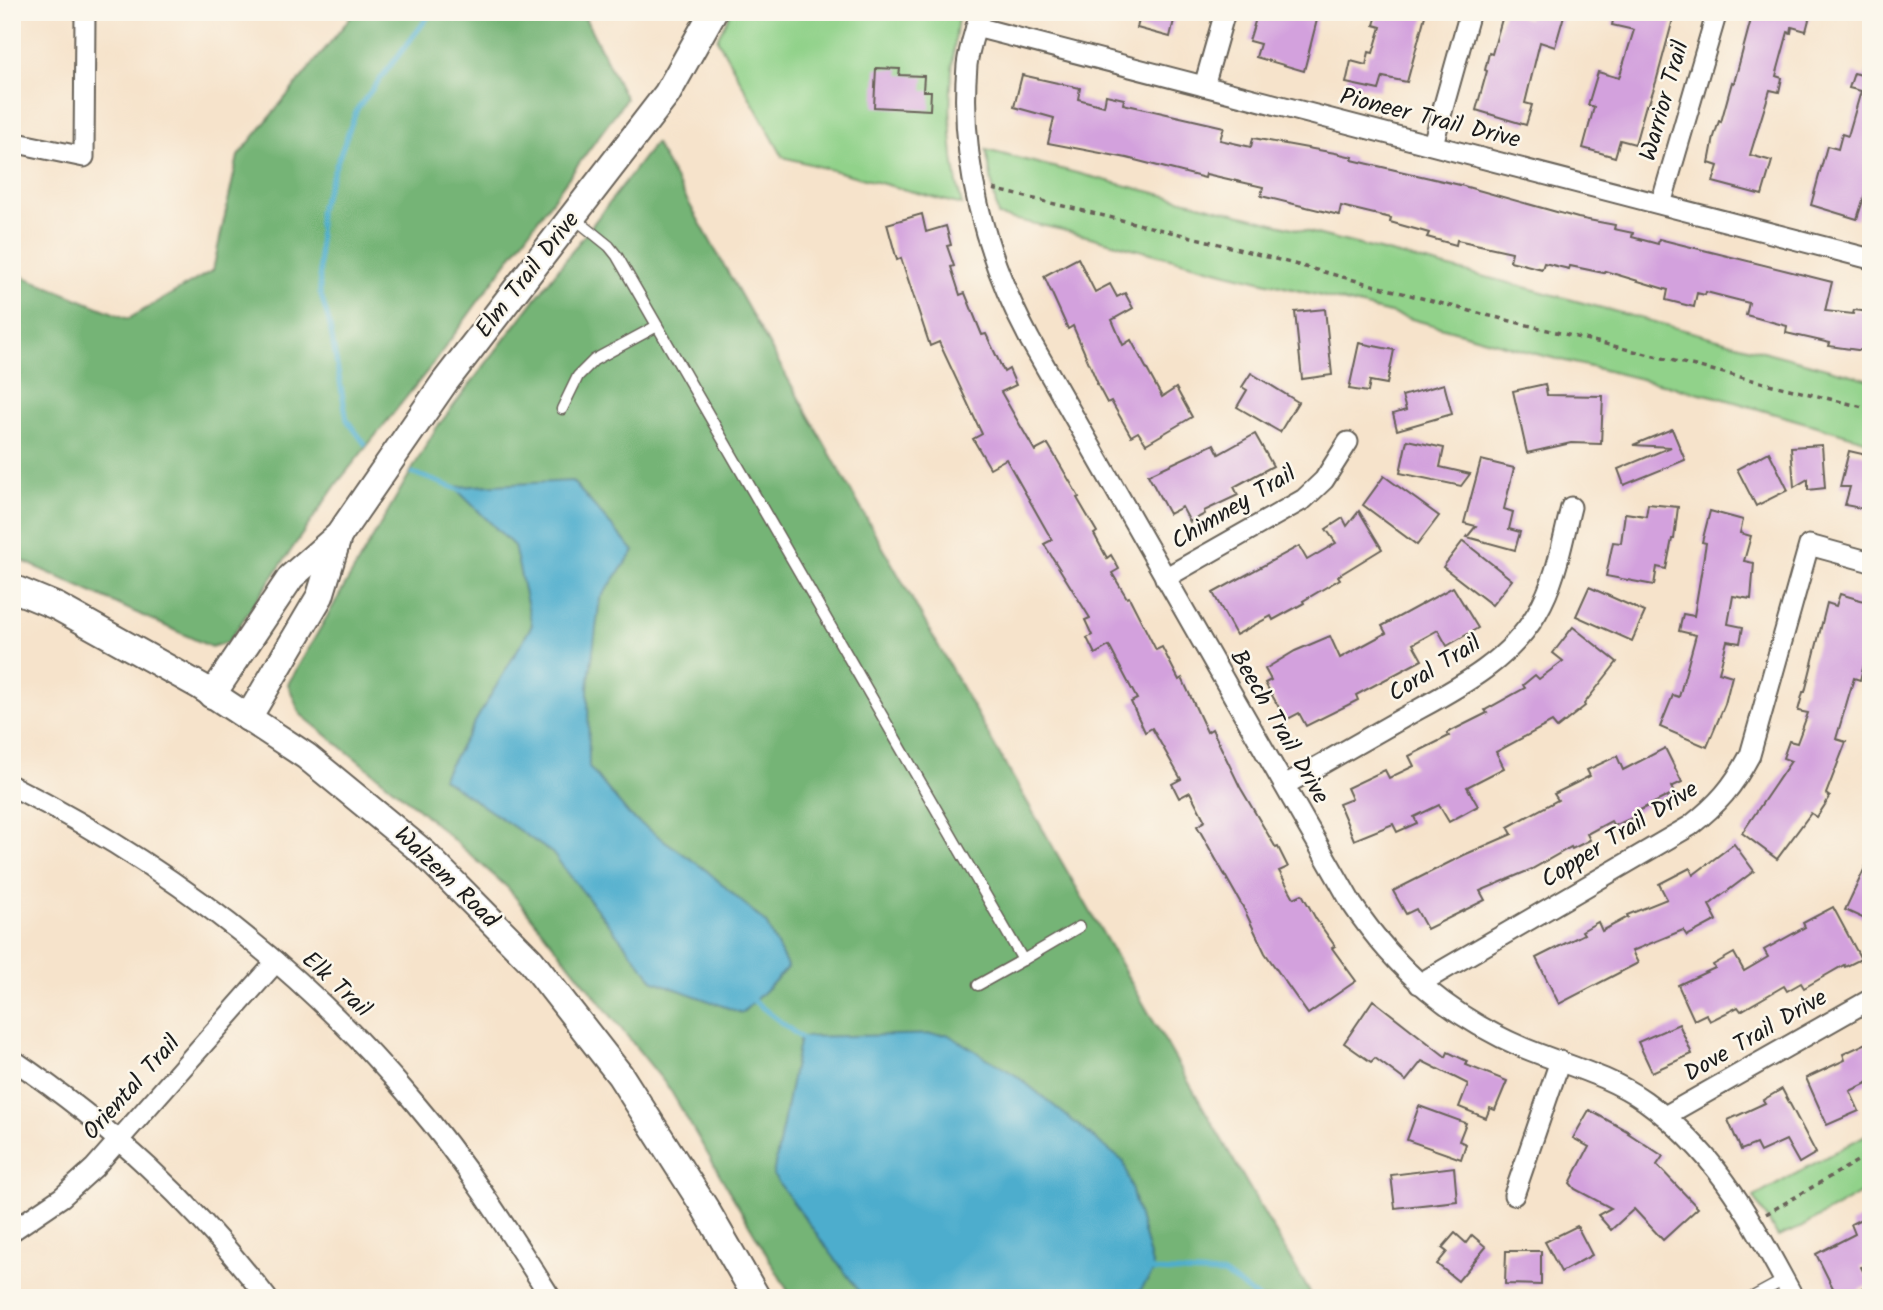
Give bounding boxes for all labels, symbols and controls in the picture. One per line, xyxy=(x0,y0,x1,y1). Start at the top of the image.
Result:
street label: Warrior Trail xyxy=(1629,36,1701,166)
street label: Pioneer Trail Drive xyxy=(1336,78,1525,160)
street label: Elm Trail Drive xyxy=(466,203,590,347)
street label: Chimney Trail xyxy=(1164,455,1304,561)
street label: Coral Trail xyxy=(1381,625,1489,713)
street label: Beech Trail Drive xyxy=(1219,642,1339,812)
street label: Copper Trail Drive xyxy=(1533,771,1707,899)
street label: Walzem Road xyxy=(384,817,509,939)
street label: Elk Trail xyxy=(292,942,380,1028)
street label: Dove Trail Drive xyxy=(1677,979,1835,1093)
street label: Oriental Trail xyxy=(73,1026,191,1150)

